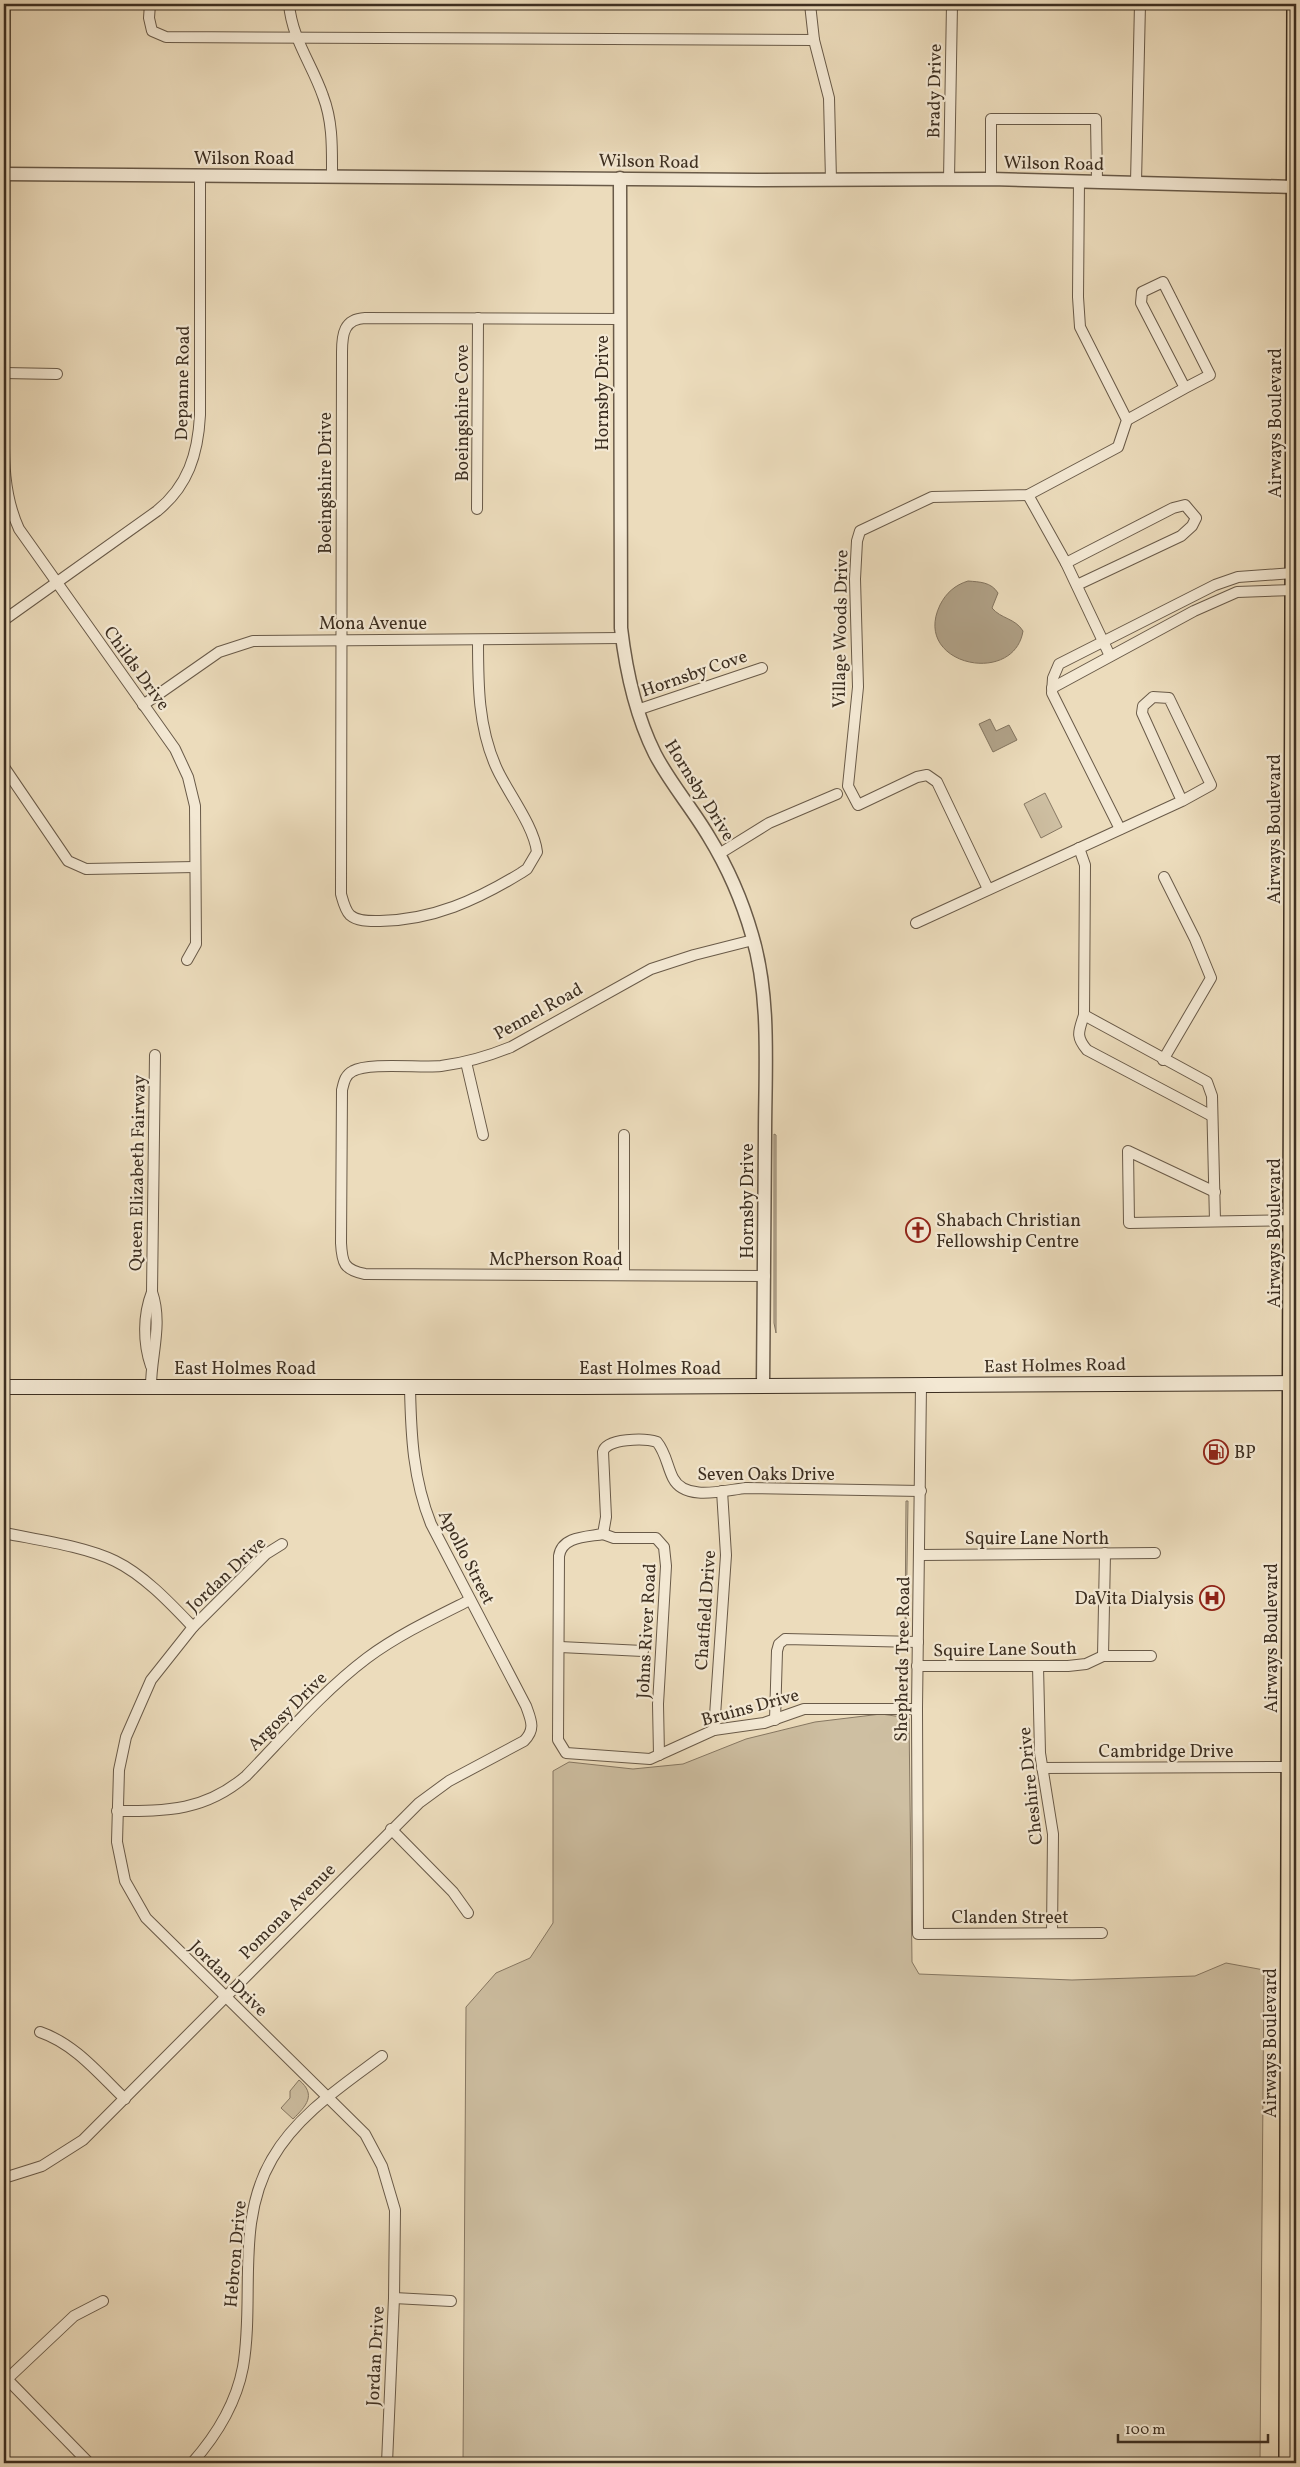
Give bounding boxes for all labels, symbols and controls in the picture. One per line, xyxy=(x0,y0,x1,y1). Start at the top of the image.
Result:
street label: Brady Drive xyxy=(922,43,949,139)
street label: Wilson Road xyxy=(194,147,294,172)
street label: Wilson Road xyxy=(598,149,699,176)
street label: Wilson Road xyxy=(1003,151,1104,178)
street label: Depanne Road xyxy=(170,325,197,441)
street label: Hornsby Drive xyxy=(591,335,616,451)
street label: Boeingshire Cove xyxy=(451,344,476,482)
street label: Airways Boulevard xyxy=(1264,348,1289,498)
street label: Boeingshire Drive xyxy=(314,412,339,554)
street label: Village Woods Drive xyxy=(828,550,855,709)
street label: Mona Avenue xyxy=(319,612,427,637)
street label: Childs Drive xyxy=(97,622,175,716)
street label: Hornsby Cove xyxy=(638,645,751,704)
street label: Hornsby Drive xyxy=(658,735,740,846)
street label: Airways Boulevard xyxy=(1263,754,1288,904)
street label: Pennel Road xyxy=(490,978,588,1047)
street label: Queen Elizabeth Fairway xyxy=(124,1074,153,1272)
street label: Hornsby Drive xyxy=(736,1143,761,1259)
street label: Airways Boulevard xyxy=(1263,1158,1288,1308)
place label: Shabach Christian Fellowship Centre xyxy=(936,1209,1081,1255)
church icon: Shabach Christian Fellowship Centre xyxy=(905,1217,931,1243)
street label: McPherson Road xyxy=(489,1248,623,1273)
street label: East Holmes Road xyxy=(984,1353,1126,1380)
street label: East Holmes Road xyxy=(174,1357,316,1382)
street label: East Holmes Road xyxy=(579,1357,721,1382)
fuel station icon: BP xyxy=(1203,1439,1229,1465)
place label: BP xyxy=(1234,1441,1256,1466)
street label: Seven Oaks Drive xyxy=(697,1463,835,1488)
street label: Apollo Street xyxy=(431,1506,500,1609)
street label: Squire Lane North xyxy=(965,1527,1109,1552)
street label: Jordan Drive xyxy=(182,1532,272,1618)
street label: Chatfield Drive xyxy=(690,1549,723,1671)
street label: Johns River Road xyxy=(631,1563,664,1699)
street label: Airways Boulevard xyxy=(1260,1563,1285,1713)
street label: Shepherds Tree Road xyxy=(890,1576,917,1742)
hospital icon: DaVita Dialysis xyxy=(1199,1585,1225,1611)
place label: DaVita Dialysis xyxy=(1074,1587,1194,1612)
street label: Squire Lane South xyxy=(933,1637,1077,1664)
street label: Argosy Drive xyxy=(243,1667,333,1757)
street label: Bruins Drive xyxy=(699,1683,802,1734)
street label: Cheshire Drive xyxy=(1013,1726,1050,1846)
street label: Cambridge Drive xyxy=(1099,1740,1233,1765)
street label: Pomona Avenue xyxy=(234,1858,342,1966)
street label: Clanden Street xyxy=(951,1906,1069,1931)
street label: Jordan Drive xyxy=(183,1935,273,2023)
street label: Airways Boulevard xyxy=(1259,1968,1284,2118)
street label: Hebron Drive xyxy=(219,2200,254,2309)
street label: Jordan Drive xyxy=(361,2305,392,2407)
scale bar xyxy=(1118,2412,1268,2444)
text: 100 m xyxy=(1125,2420,1165,2441)

